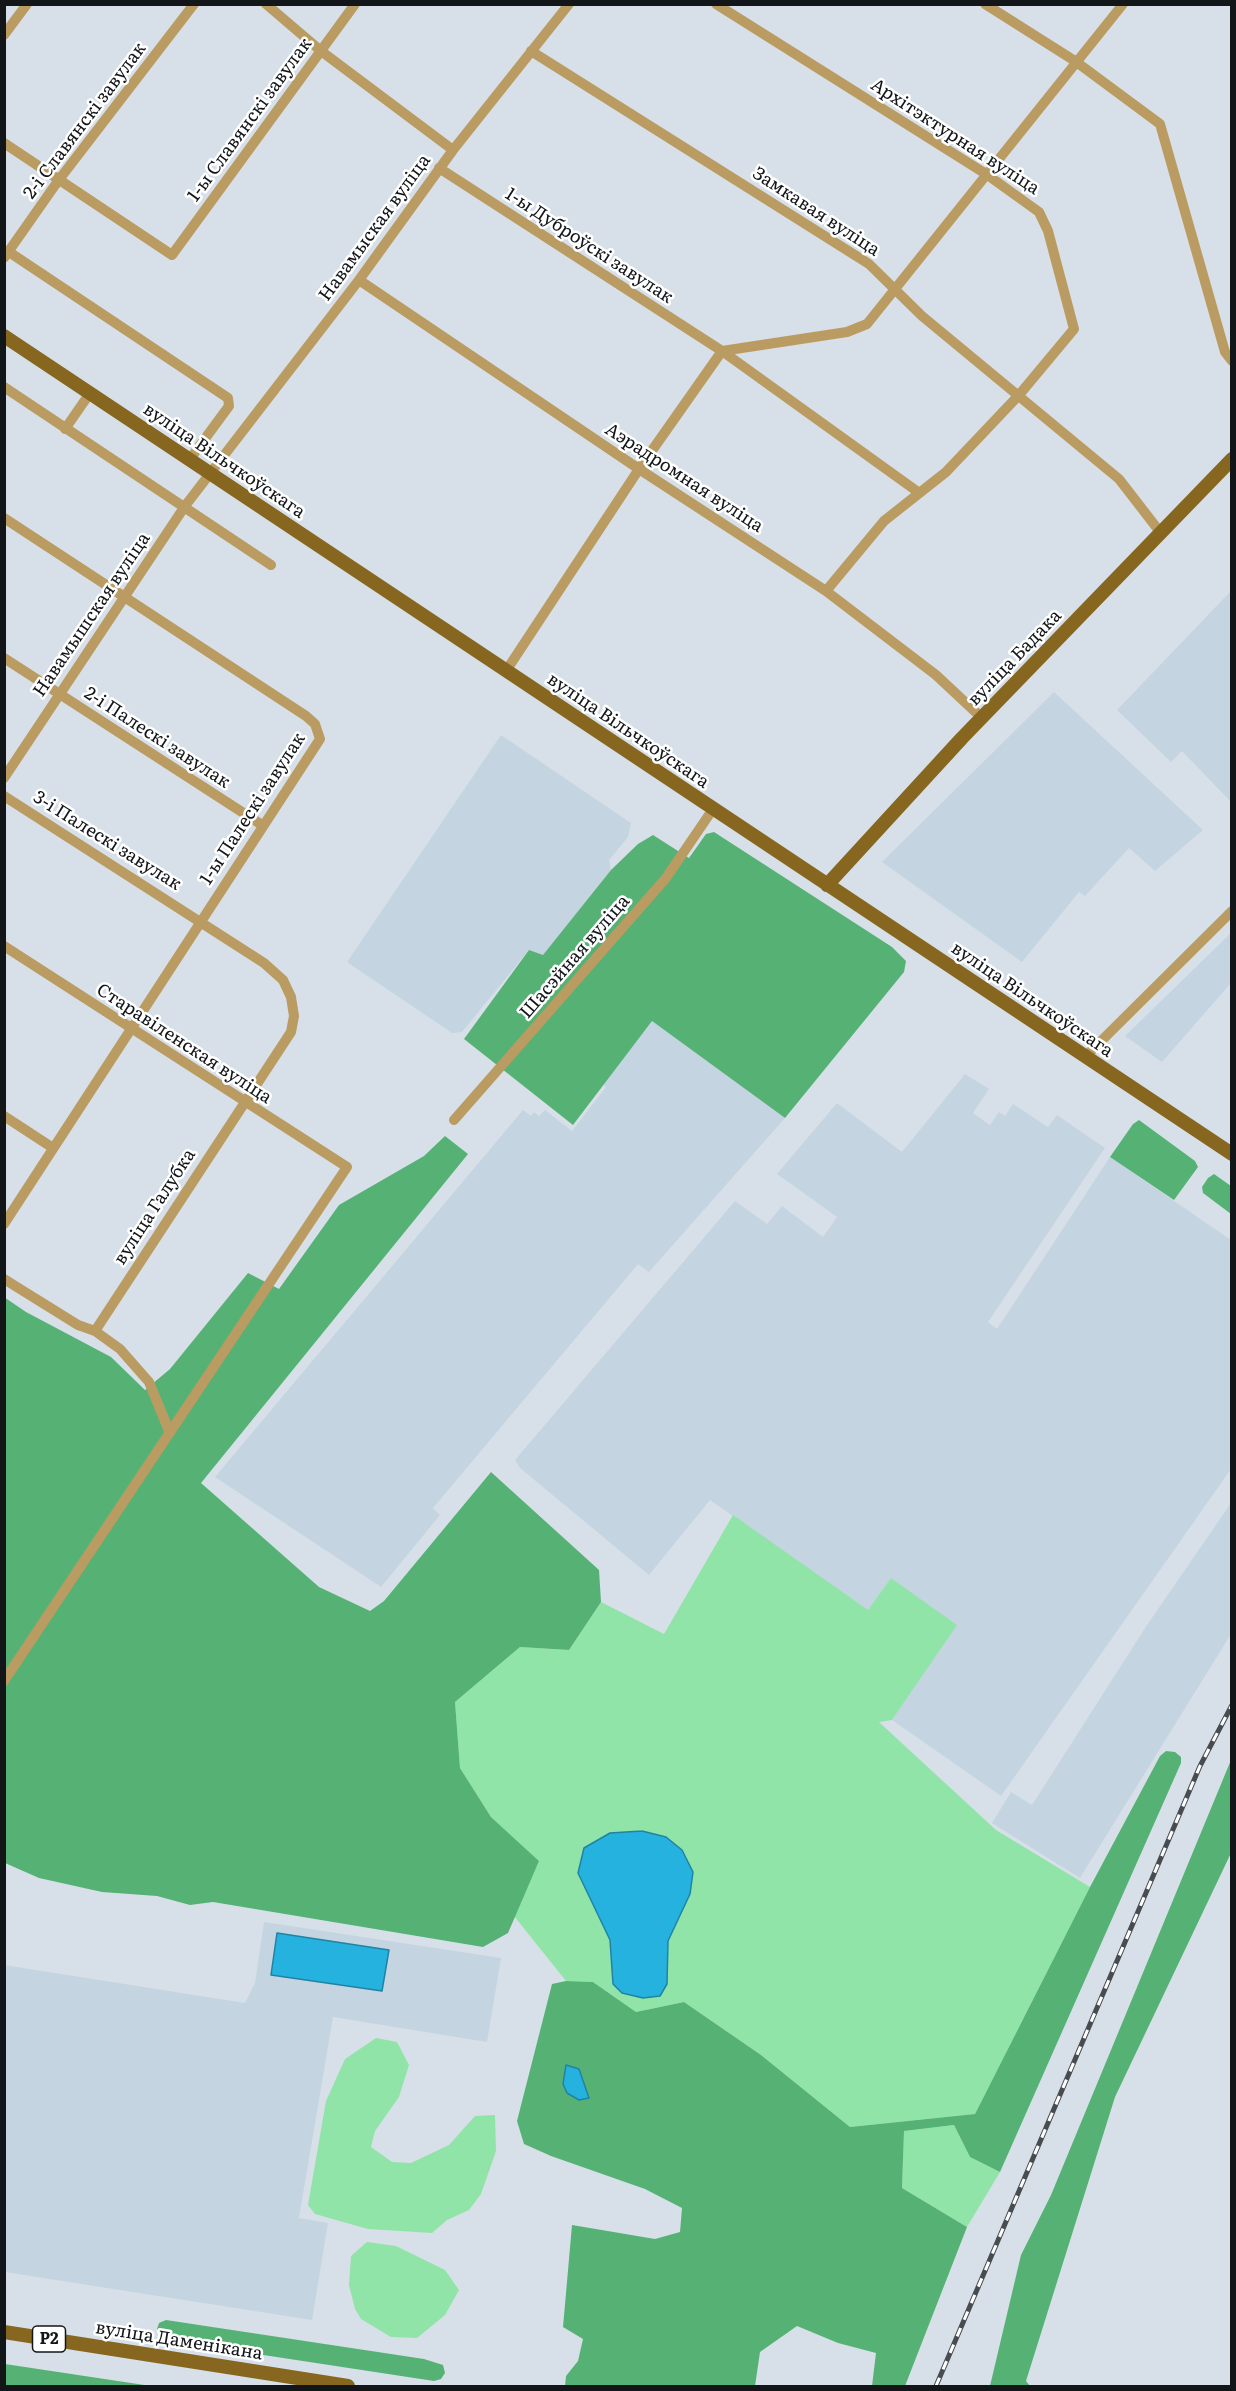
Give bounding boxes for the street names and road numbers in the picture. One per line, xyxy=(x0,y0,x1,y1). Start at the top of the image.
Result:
street label: 1-ы Славянскі завулак xyxy=(183,34,317,206)
street label: 2-і Славянскі завулак xyxy=(19,39,151,203)
street label: Архітэктурная вуліца xyxy=(866,74,1044,200)
street label: Навамыская вуліца xyxy=(315,151,435,305)
street label: Замкавая вуліца xyxy=(748,163,884,261)
street label: 1-ы Дуброўскі завулак xyxy=(501,184,677,308)
street label: вуліца Вільчкоўскага xyxy=(139,399,309,523)
street label: Аэрадромная вуліца xyxy=(601,419,767,537)
street label: Навамышская вуліца xyxy=(29,529,155,701)
street label: вуліца Бадака xyxy=(964,605,1066,711)
street label: вуліца Вільчкоўскага xyxy=(543,669,713,793)
street label: 2-і Палескі завулак xyxy=(80,683,234,793)
street label: 1-ы Палескі завулак xyxy=(196,729,310,889)
street label: 3-і Палескі завулак xyxy=(29,787,185,895)
street label: Шасэйная вуліца xyxy=(516,891,634,1023)
street label: вуліца Вільчкоўскага xyxy=(947,938,1117,1062)
street label: Старавіленская вуліца xyxy=(92,979,276,1109)
street label: вуліца Галубка xyxy=(110,1145,200,1269)
street label: вуліца Даменікана xyxy=(94,2317,264,2365)
road number: Р2 xyxy=(32,2326,66,2352)

